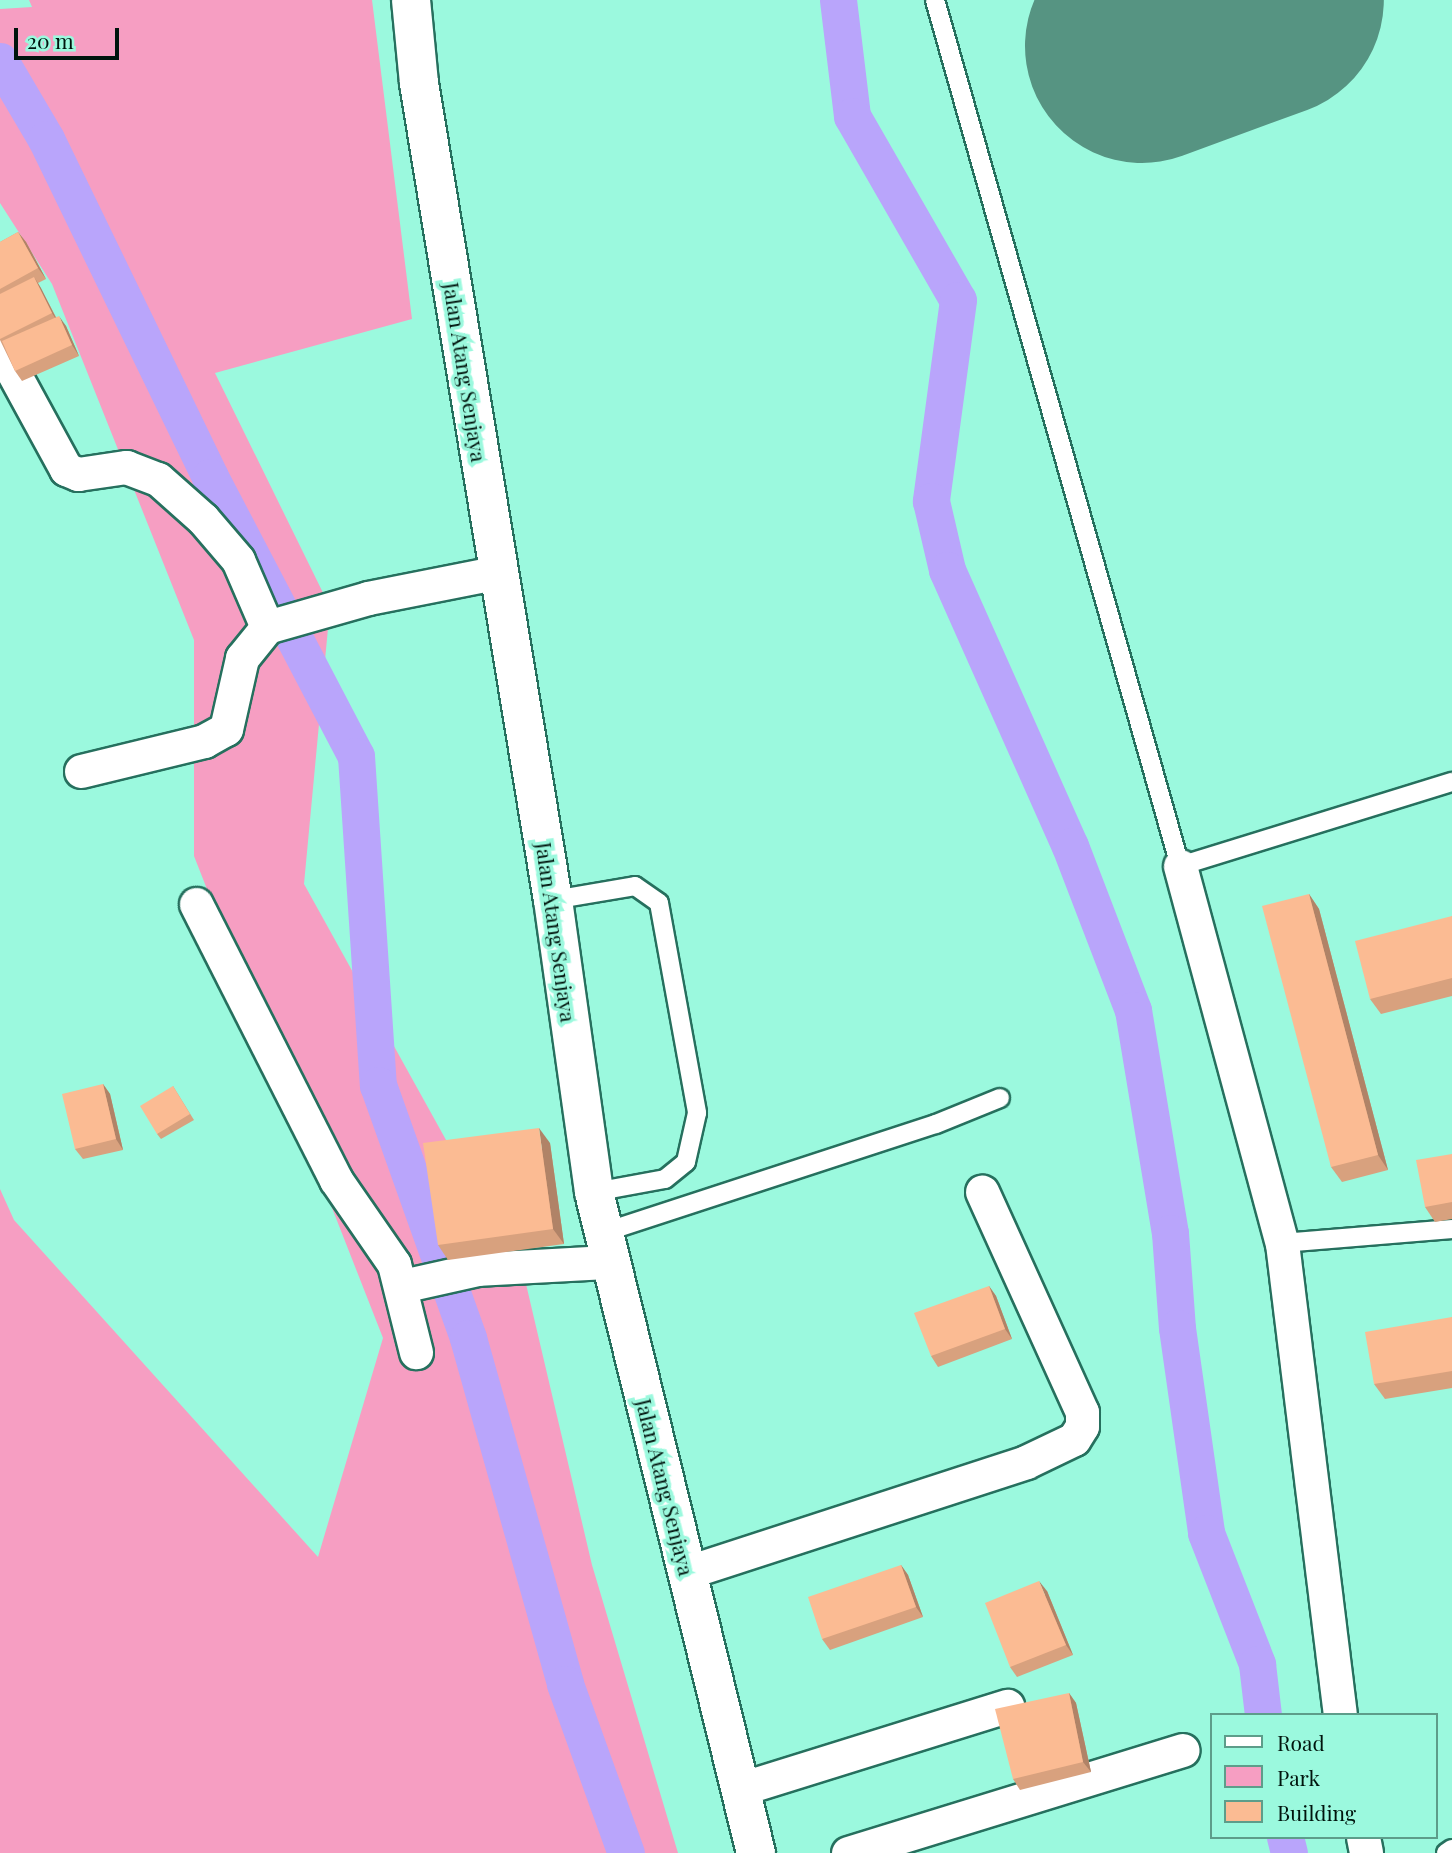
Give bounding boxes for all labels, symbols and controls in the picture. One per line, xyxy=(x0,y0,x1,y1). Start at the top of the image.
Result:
scale bar xyxy=(18,14,122,58)
text: 20 m xyxy=(27,26,74,54)
street label: Jalan Atang Senjaya xyxy=(439,280,493,464)
street label: Jalan Atang Senjaya xyxy=(532,840,582,1024)
street label: Jalan Atang Senjaya xyxy=(632,1396,700,1578)
legend xyxy=(1210,1713,1438,1839)
text: Road xyxy=(1277,1728,1325,1756)
text: Park xyxy=(1277,1763,1320,1791)
text: Building xyxy=(1277,1798,1356,1826)

